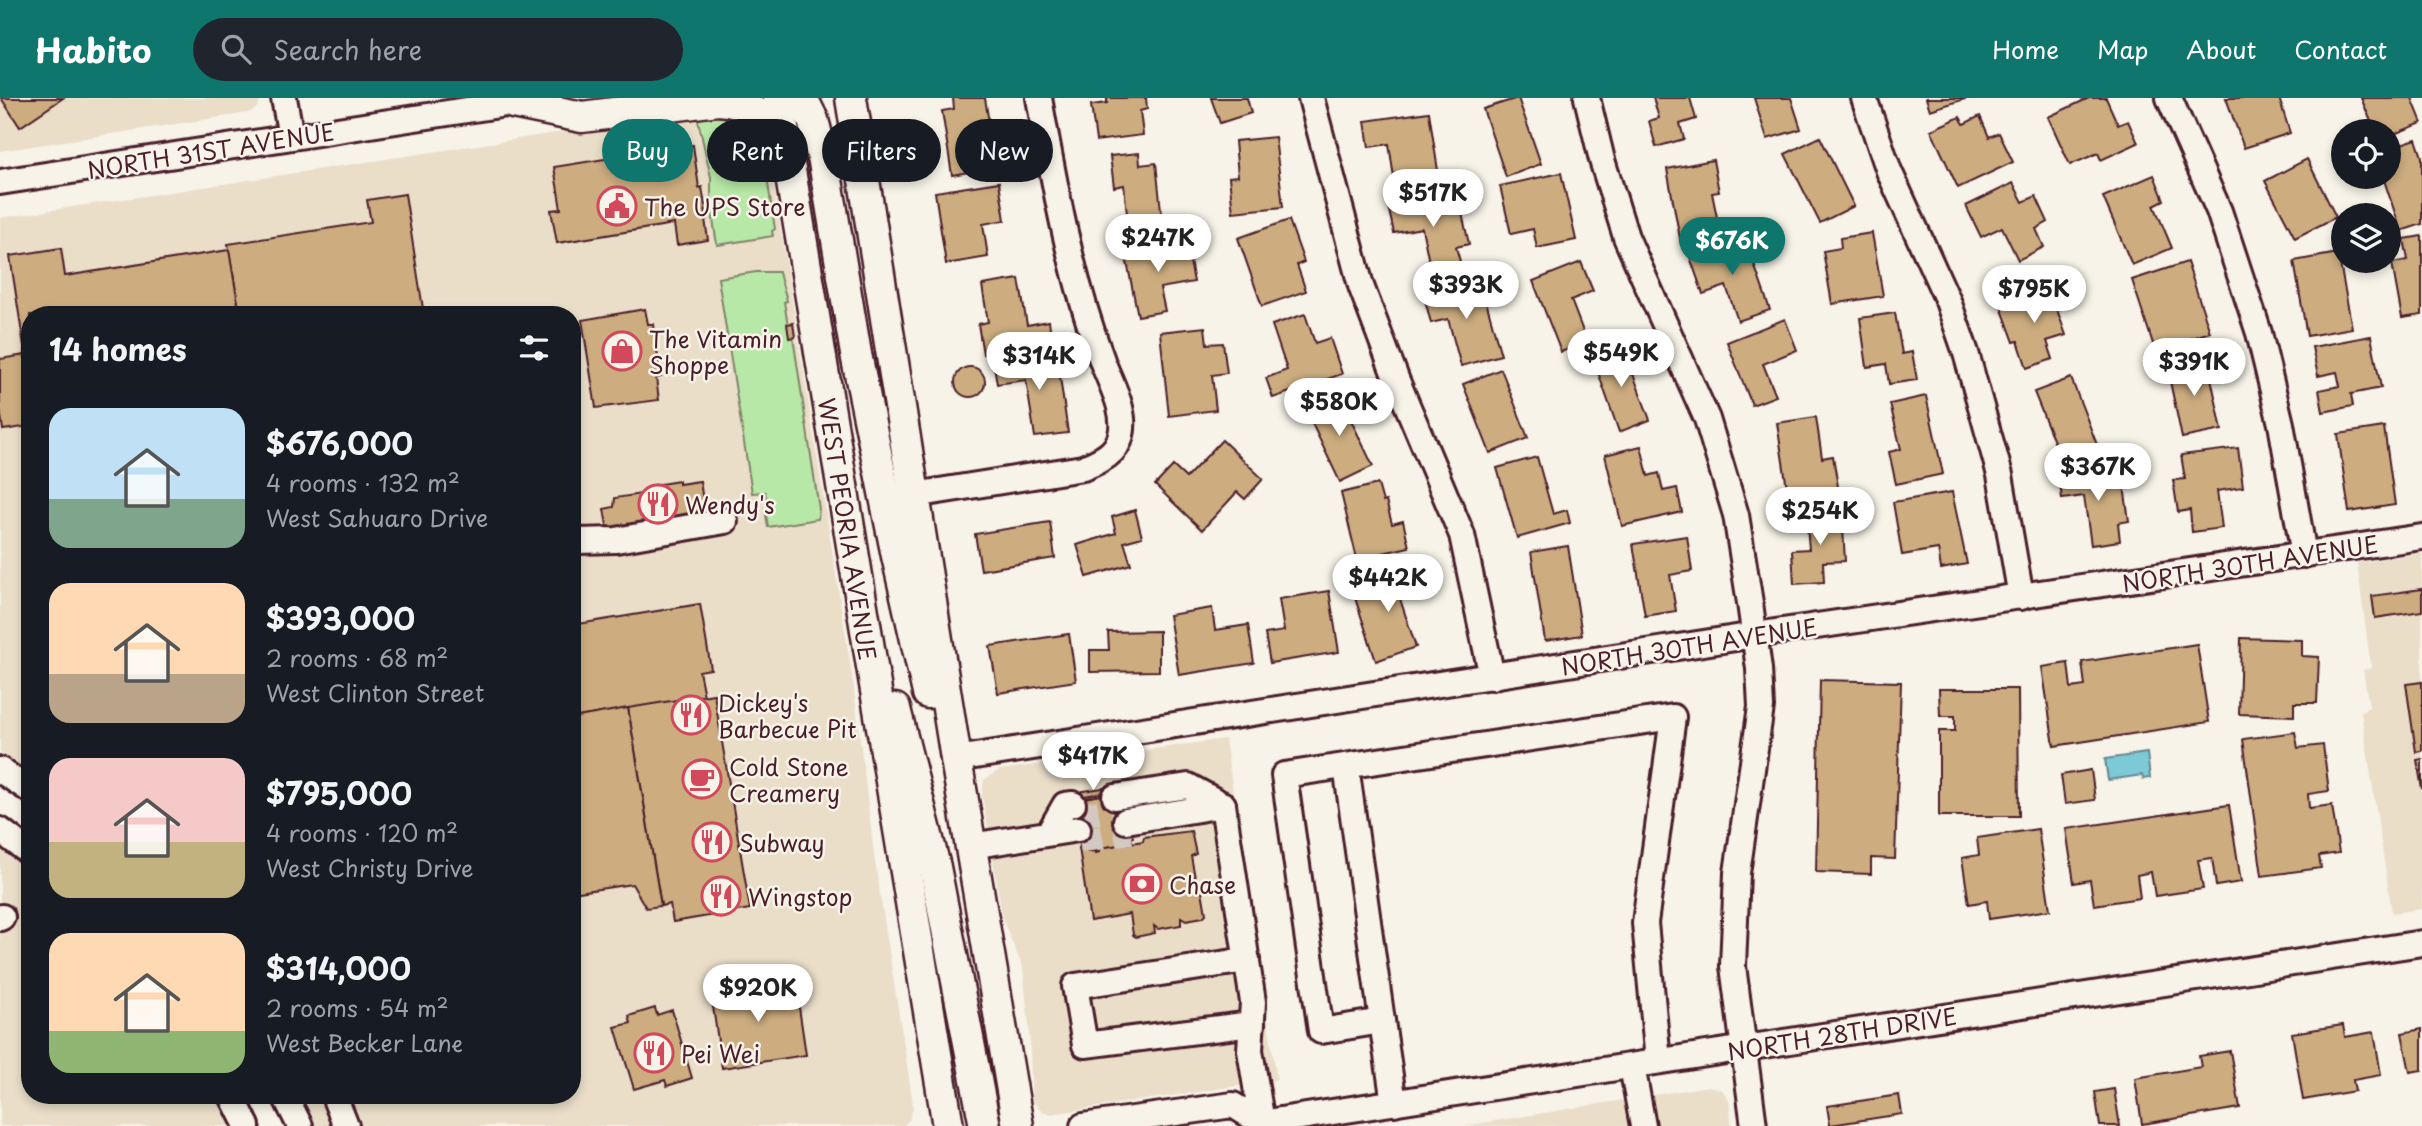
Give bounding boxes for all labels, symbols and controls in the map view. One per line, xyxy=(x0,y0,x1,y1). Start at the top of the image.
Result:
search box xyxy=(193,18,683,81)
text: Habito xyxy=(35,24,151,74)
icon: search xyxy=(217,30,255,68)
text: Search here xyxy=(273,30,422,69)
text: Home xyxy=(1992,31,2059,67)
text: Map xyxy=(2097,31,2148,67)
text: About xyxy=(2186,31,2256,67)
text: Contact xyxy=(2294,31,2387,67)
street label: NORTH 31ST AVENUE xyxy=(85,113,337,187)
chip: Buy xyxy=(602,119,693,182)
chip: Rent xyxy=(707,119,808,182)
chip: Filters xyxy=(822,119,941,182)
chip: New xyxy=(955,119,1053,182)
map controls xyxy=(2331,119,2401,273)
button: locate xyxy=(2331,119,2401,189)
pin: $517K xyxy=(1384,170,1482,229)
text: $517K xyxy=(1399,174,1467,209)
public building icon: The UPS Store xyxy=(596,185,638,227)
place label: The UPS Store xyxy=(644,189,805,224)
button: layers xyxy=(2331,203,2401,273)
pin: $247K xyxy=(1109,214,1207,274)
pin: $676K xyxy=(1683,218,1781,277)
text: $247K xyxy=(1121,219,1195,254)
text: $676K xyxy=(1695,222,1769,257)
pin: $393K xyxy=(1417,262,1515,321)
text: $393K xyxy=(1429,266,1503,301)
pin: $795K xyxy=(1985,266,2083,325)
text: $795K xyxy=(1998,270,2070,305)
place label: The Vitamin Shoppe xyxy=(649,321,782,382)
text: 14 homes xyxy=(49,326,187,371)
icon: filters xyxy=(515,329,553,367)
shop icon: The Vitamin Shoppe xyxy=(601,330,643,372)
pin: $549K xyxy=(1572,330,1670,389)
pin: $314K xyxy=(990,332,1088,392)
text: $549K xyxy=(1583,334,1659,369)
text: $314K xyxy=(1002,337,1076,372)
pin: $391K xyxy=(2145,338,2243,398)
text: $391K xyxy=(2159,343,2229,378)
pin: $580K xyxy=(1290,378,1388,438)
text: $580K xyxy=(1300,383,1378,418)
street label: WEST PEORIA AVENUE xyxy=(810,395,886,663)
text: $676,000 xyxy=(266,420,413,465)
icon: home xyxy=(105,436,189,520)
pin: $367K xyxy=(2049,444,2147,503)
text: $367K xyxy=(2060,448,2136,483)
text: 4 rooms · 132 m² xyxy=(266,465,460,500)
restaurant icon: Wendy's xyxy=(637,483,679,525)
place label: Wendy's xyxy=(685,487,775,522)
pin: $254K xyxy=(1771,488,1869,547)
text: $254K xyxy=(1782,492,1858,527)
text: West Sahuaro Drive xyxy=(266,500,488,535)
street label: NORTH 30TH AVENUE xyxy=(2120,525,2380,601)
pin: $442K xyxy=(1339,554,1437,614)
text: $442K xyxy=(1348,559,1428,594)
text: $393,000 xyxy=(266,595,415,640)
street label: NORTH 30TH AVENUE xyxy=(1559,608,1819,684)
icon: home xyxy=(105,611,189,695)
text: 2 rooms · 68 m² xyxy=(266,640,448,675)
text: West Clinton Street xyxy=(266,675,484,710)
place label: Dickey's Barbecue Pit xyxy=(718,685,857,746)
restaurant icon: Dickey's Barbecue Pit xyxy=(670,694,712,736)
pin: $417K xyxy=(1044,732,1142,792)
text: $417K xyxy=(1058,737,1128,772)
place label: Cold Stone Creamery xyxy=(729,749,849,810)
cafe icon: Cold Stone Creamery xyxy=(681,758,723,800)
text: $795,000 xyxy=(266,770,412,815)
icon: home xyxy=(105,786,189,870)
text: 4 rooms · 120 m² xyxy=(266,815,458,850)
restaurant icon: Subway xyxy=(691,821,733,863)
place label: Subway xyxy=(739,825,824,860)
text: West Christy Drive xyxy=(266,850,474,885)
bank icon: Chase xyxy=(1121,863,1163,905)
place label: Chase xyxy=(1169,867,1236,902)
restaurant icon: Wingstop xyxy=(700,875,742,917)
place label: Wingstop xyxy=(748,879,852,914)
text: $314,000 xyxy=(266,945,411,990)
icon: home xyxy=(105,961,189,1045)
pin: $920K xyxy=(709,964,807,1024)
text: $920K xyxy=(719,969,797,1004)
text: 2 rooms · 54 m² xyxy=(266,990,449,1025)
street label: NORTH 28TH DRIVE xyxy=(1725,998,1959,1068)
text: West Becker Lane xyxy=(266,1025,463,1060)
restaurant icon: Pei Wei xyxy=(633,1032,675,1074)
place label: Pei Wei xyxy=(681,1036,760,1071)

